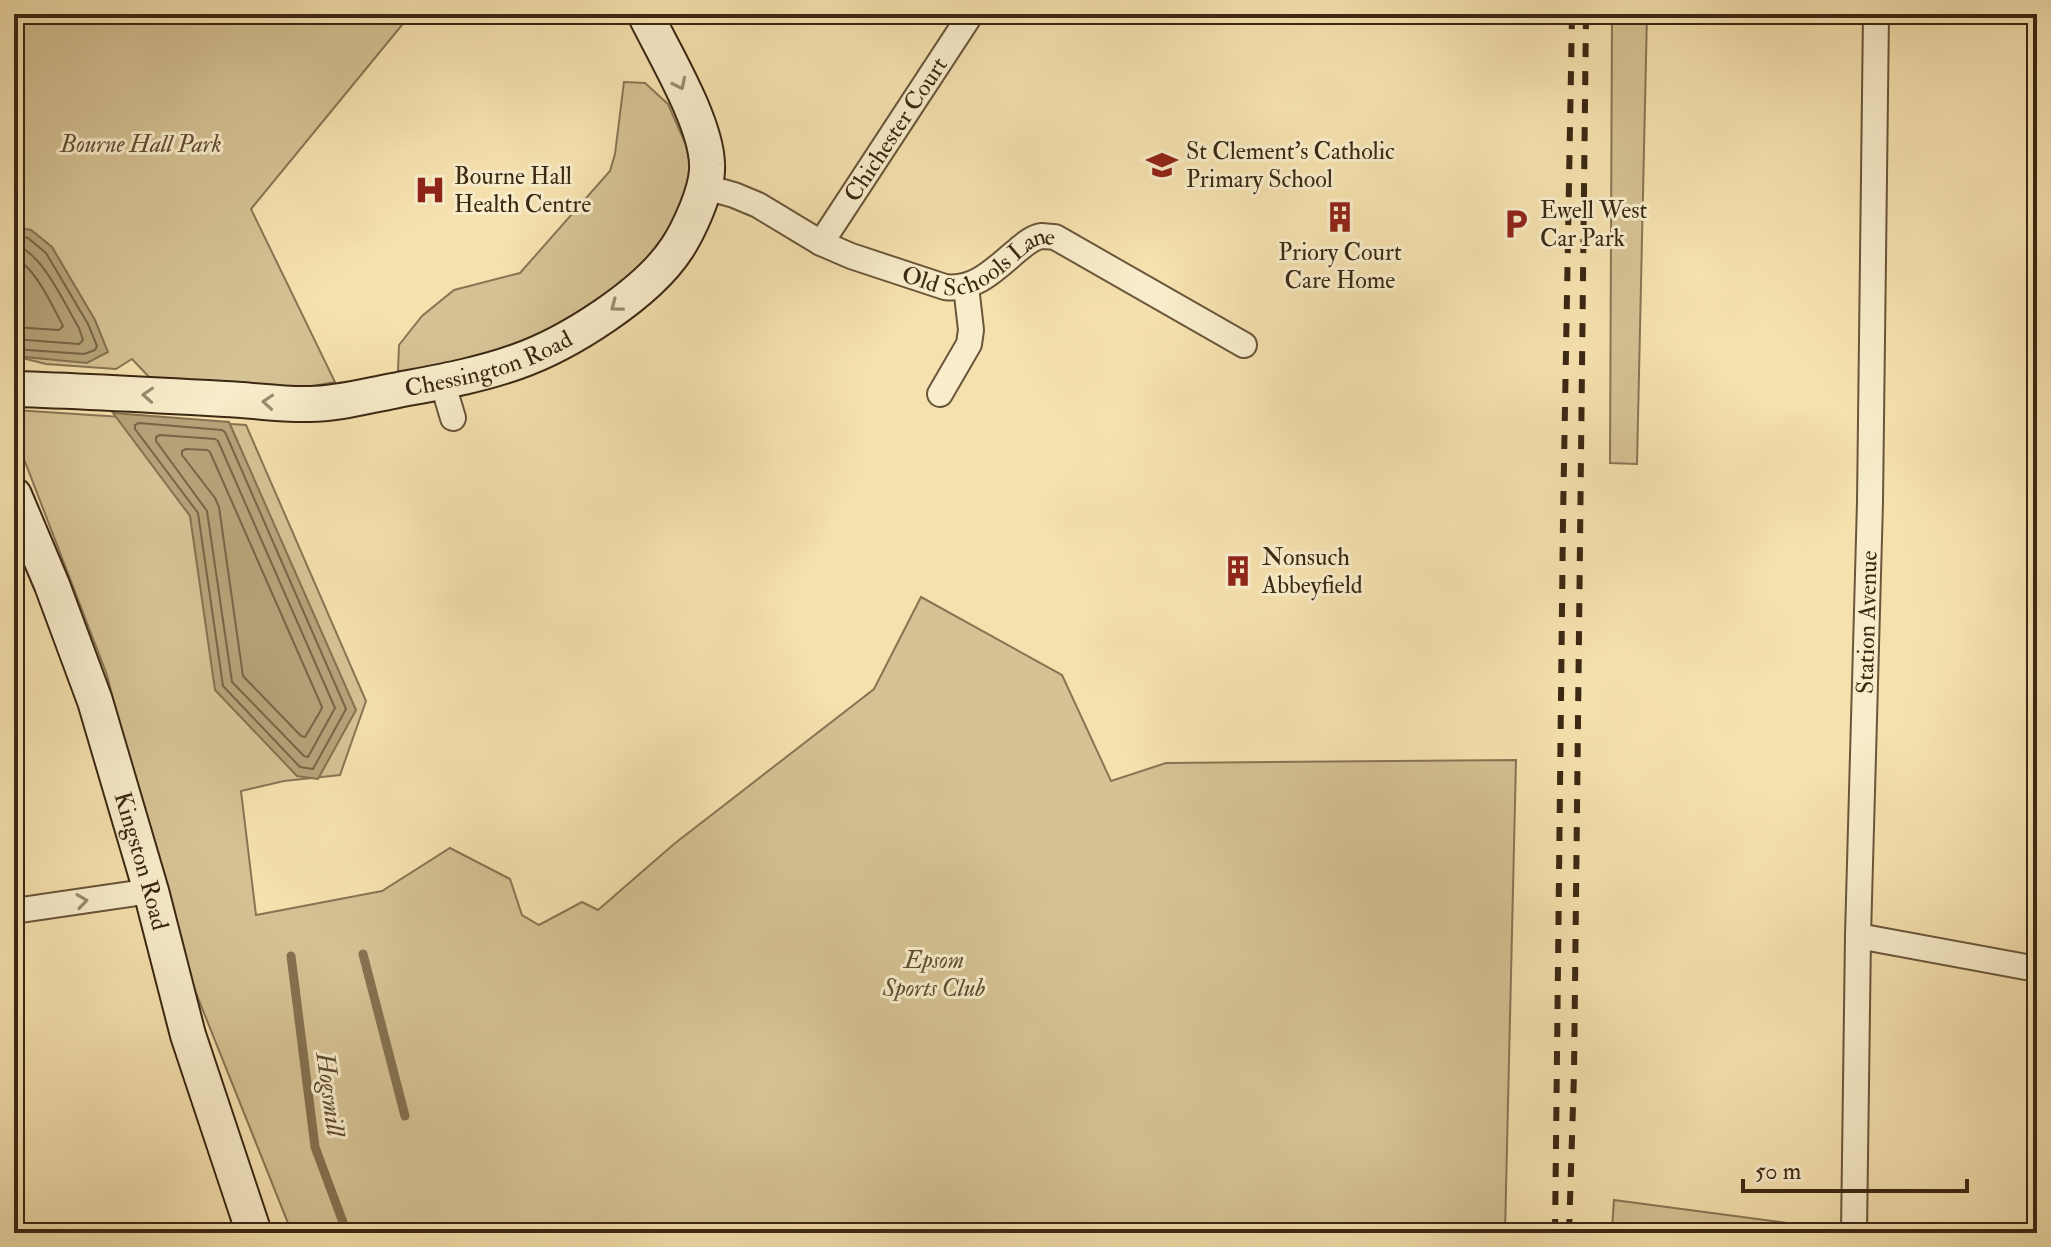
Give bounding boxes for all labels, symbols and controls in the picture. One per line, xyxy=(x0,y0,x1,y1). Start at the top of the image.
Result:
street label: Chichester Court xyxy=(837,51,955,208)
one-way arrow xyxy=(670,76,686,90)
park label: Bourne Hall Park xyxy=(59,129,222,160)
place label: St Clement's Catholic Primary School xyxy=(1186,136,1395,195)
school or university icon: St Clement's Catholic Primary School xyxy=(1145,148,1179,182)
place label: Bourne Hall Health Centre xyxy=(454,161,591,220)
hospital icon: Bourne Hall Health Centre xyxy=(413,173,447,207)
place label: Ewell West Car Park xyxy=(1540,195,1648,254)
building icon: Priory Court Care Home xyxy=(1323,200,1357,234)
parking icon: Ewell West Car Park xyxy=(1499,207,1533,241)
street label: Old Schools Lane xyxy=(898,221,1056,304)
place label: Priory Court Care Home xyxy=(1278,237,1402,296)
one-way arrow xyxy=(610,296,625,310)
street label: Chessington Road xyxy=(402,324,578,404)
one-way arrow xyxy=(141,387,154,404)
one-way arrow xyxy=(261,394,274,411)
place label: Nonsuch Abbeyfield xyxy=(1261,542,1363,601)
street label: Station Avenue xyxy=(1850,550,1885,694)
building icon: Nonsuch Abbeyfield xyxy=(1221,554,1255,588)
street label: Kingston Road xyxy=(107,788,175,934)
one-way arrow xyxy=(76,893,89,910)
park label: Epsom Sports Club xyxy=(882,945,985,1004)
water label: Hogsmill xyxy=(308,1049,352,1140)
scale bar xyxy=(1743,1143,1967,1193)
text: 50 m xyxy=(1755,1156,1802,1187)

